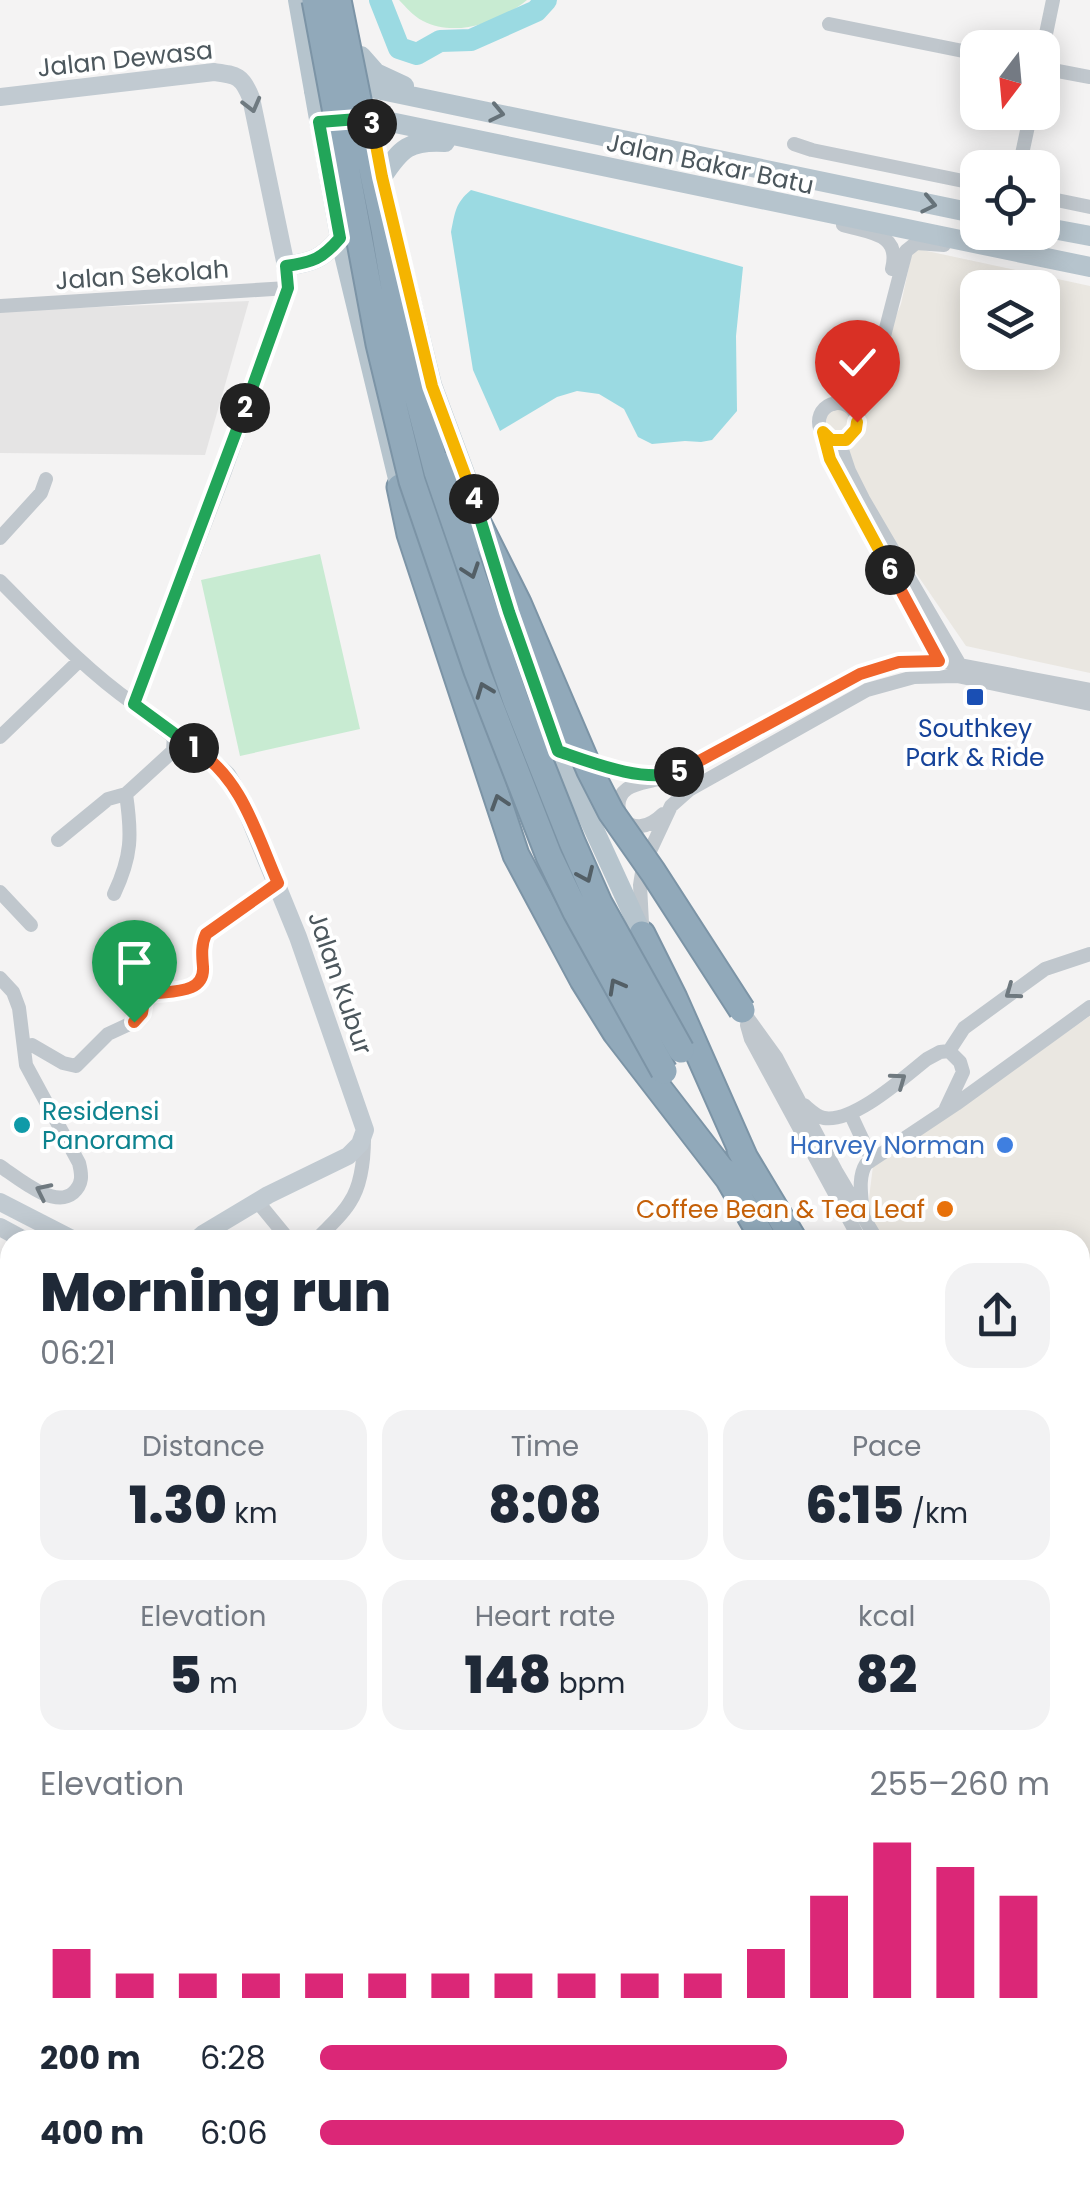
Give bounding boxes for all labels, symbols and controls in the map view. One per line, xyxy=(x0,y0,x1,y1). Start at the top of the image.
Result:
north arrow xyxy=(960,30,1060,130)
map controls xyxy=(960,30,1060,370)
street label: Jalan Dewasa xyxy=(35,32,215,86)
one-way arrow xyxy=(240,96,261,113)
pin: 3 xyxy=(347,99,397,149)
one-way arrow xyxy=(488,102,505,123)
text: 3 xyxy=(364,104,380,143)
street label: Jalan Bakar Batu xyxy=(603,125,817,203)
button: locate xyxy=(960,150,1060,250)
one-way arrow xyxy=(920,192,937,213)
street label: Jalan Sekolah xyxy=(54,251,230,299)
button: layers xyxy=(960,270,1060,370)
pin xyxy=(815,320,900,423)
icon: check xyxy=(830,335,885,390)
pin: 2 xyxy=(220,383,270,433)
text: 2 xyxy=(237,388,253,427)
pin: 4 xyxy=(449,474,499,524)
text: 4 xyxy=(465,479,483,518)
pin: 6 xyxy=(865,545,915,595)
text: 6 xyxy=(881,550,899,589)
one-way arrow xyxy=(460,562,480,579)
one-way arrow xyxy=(475,682,495,700)
marker: Southkey Park & Ride xyxy=(964,686,986,708)
place label: Southkey Park & Ride xyxy=(905,711,1045,775)
pin: 1 xyxy=(169,723,219,773)
text: 1 xyxy=(189,728,199,767)
pin: 5 xyxy=(654,747,704,797)
text: 5 xyxy=(670,752,688,791)
one-way arrow xyxy=(491,795,511,812)
one-way arrow xyxy=(574,865,594,883)
street label: Jalan Kubur xyxy=(299,907,381,1059)
pin xyxy=(92,920,177,1023)
icon: arrive xyxy=(107,935,162,990)
one-way arrow xyxy=(609,979,629,997)
one-way arrow xyxy=(1005,980,1024,999)
one-way arrow xyxy=(887,1074,906,1093)
place label: Residensi Panorama xyxy=(42,1094,174,1158)
marker: Residensi Panorama xyxy=(11,1114,33,1136)
place label: Harvey Norman xyxy=(790,1128,985,1163)
marker: Harvey Norman xyxy=(994,1134,1016,1156)
one-way arrow xyxy=(35,1183,53,1203)
place label: Coffee Bean & Tea Leaf xyxy=(636,1192,925,1227)
marker: Coffee Bean & Tea Leaf xyxy=(934,1198,956,1220)
text: Morning run xyxy=(40,1253,391,1330)
button: share xyxy=(945,1263,1050,1368)
text: 06:21 xyxy=(40,1330,116,1375)
text: Distance xyxy=(142,1427,265,1466)
text: Time xyxy=(511,1427,579,1466)
text: Pace xyxy=(852,1427,921,1466)
text: 1.30 xyxy=(129,1470,227,1541)
text: 8:08 xyxy=(488,1470,602,1541)
text: 6:15 xyxy=(805,1470,904,1541)
text: km xyxy=(227,1494,278,1533)
text: /km xyxy=(904,1494,968,1533)
text: Elevation xyxy=(140,1597,266,1636)
text: Heart rate xyxy=(475,1597,615,1636)
text: kcal xyxy=(858,1597,915,1636)
text: 5 xyxy=(169,1640,202,1711)
text: 148 xyxy=(465,1640,551,1711)
text: 82 xyxy=(856,1640,917,1711)
text: m xyxy=(202,1664,238,1703)
text: bpm xyxy=(551,1664,625,1703)
text: Elevation xyxy=(40,1761,184,1806)
text: 255–260 m xyxy=(869,1761,1050,1806)
text: 200 m xyxy=(40,2035,141,2080)
text: 6:28 xyxy=(200,2035,266,2080)
text: 400 m xyxy=(40,2110,144,2155)
text: 6:06 xyxy=(200,2110,268,2155)

